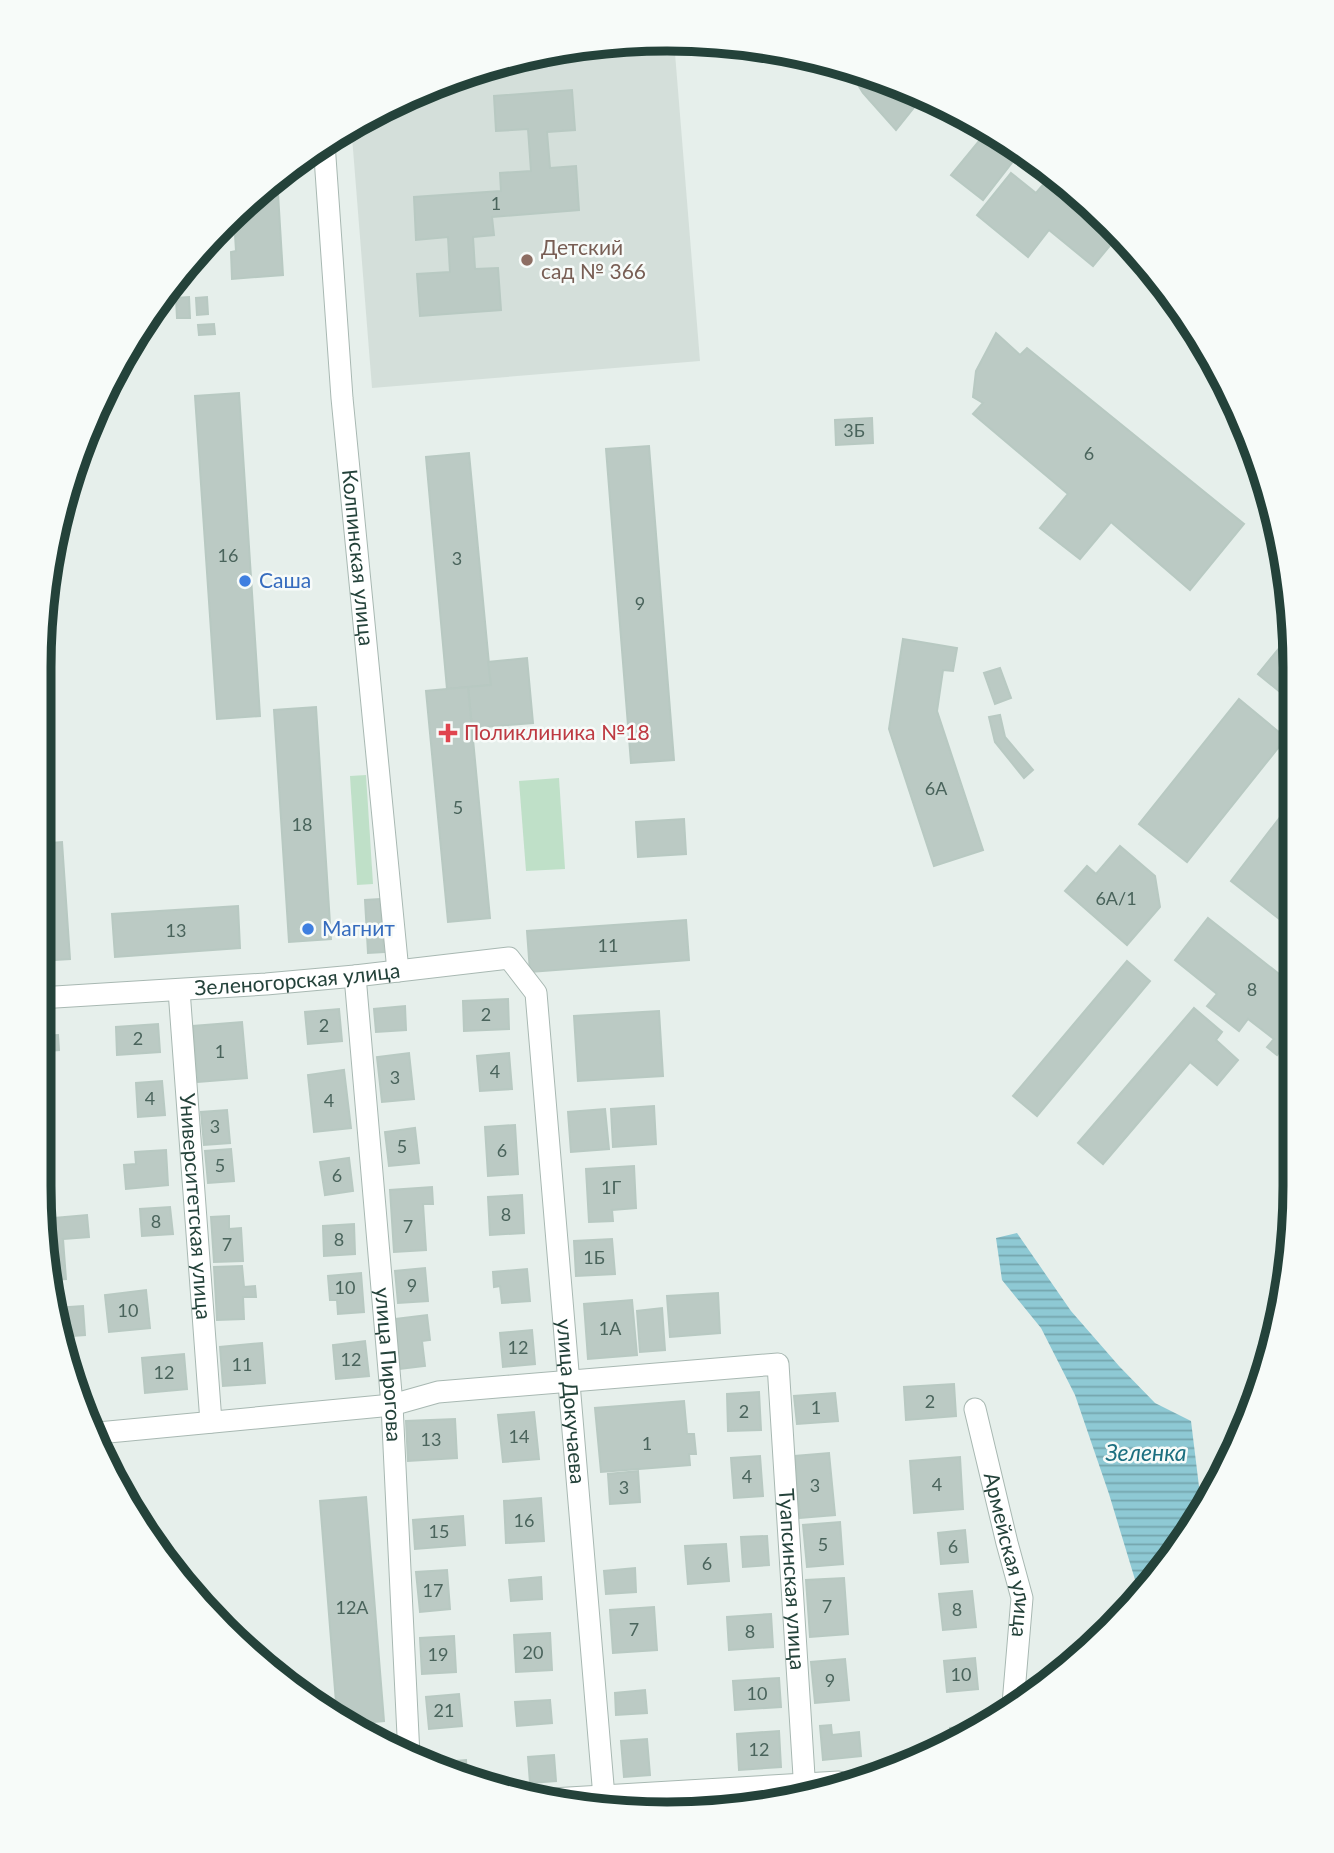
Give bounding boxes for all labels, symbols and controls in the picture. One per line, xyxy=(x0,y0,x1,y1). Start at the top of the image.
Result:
house number: 1 xyxy=(491,192,501,214)
place label: Детский сад № 366 xyxy=(541,234,646,283)
marker: Детский сад № 366 xyxy=(519,252,535,268)
house number: 3Б xyxy=(843,419,865,441)
house number: 6 xyxy=(1084,442,1094,464)
street label: Колпинская улица xyxy=(338,468,380,647)
house number: 16 xyxy=(218,544,238,566)
house number: 3 xyxy=(452,547,462,569)
place label: Саша xyxy=(259,567,311,592)
marker: Саша xyxy=(237,573,253,589)
house number: 9 xyxy=(635,592,645,614)
place label: Поликлиника №18 xyxy=(464,719,650,744)
marker: Поликлиника №18 xyxy=(438,723,458,743)
house number: 6А xyxy=(925,777,948,799)
house number: 5 xyxy=(453,796,463,818)
house number: 18 xyxy=(292,813,312,835)
house number: 6А/1 xyxy=(1095,887,1137,909)
place label: Магнит xyxy=(322,915,395,940)
house number: 13 xyxy=(166,919,186,941)
marker: Магнит xyxy=(300,921,316,937)
house number: 11 xyxy=(598,934,618,956)
street label: Зеленогорская улица xyxy=(194,957,401,999)
house number: 8 xyxy=(1247,978,1257,1000)
house number: 2 xyxy=(481,1003,491,1025)
house number: 2 xyxy=(319,1014,329,1036)
house number: 2 xyxy=(133,1027,143,1049)
house number: 1 xyxy=(215,1040,225,1062)
house number: 4 xyxy=(490,1060,500,1082)
house number: 3 xyxy=(390,1066,400,1088)
house number: 4 xyxy=(145,1087,155,1109)
house number: 4 xyxy=(324,1089,334,1111)
street label: Университетская улица xyxy=(176,1092,217,1320)
house number: 3 xyxy=(210,1115,220,1137)
house number: 5 xyxy=(397,1135,407,1157)
house number: 6 xyxy=(497,1139,507,1161)
house number: 5 xyxy=(215,1154,225,1176)
house number: 6 xyxy=(332,1164,342,1186)
house number: 1Г xyxy=(601,1176,621,1198)
house number: 8 xyxy=(501,1203,511,1225)
house number: 8 xyxy=(151,1210,161,1232)
house number: 7 xyxy=(403,1215,413,1237)
house number: 8 xyxy=(334,1228,344,1250)
house number: 7 xyxy=(222,1233,232,1255)
house number: 1Б xyxy=(583,1246,605,1268)
house number: 9 xyxy=(407,1274,417,1296)
house number: 10 xyxy=(335,1276,355,1298)
street label: улица Пирогова xyxy=(371,1286,408,1442)
house number: 10 xyxy=(118,1299,138,1321)
house number: 1А xyxy=(599,1317,622,1339)
street label: улица Докучаева xyxy=(553,1318,591,1485)
house number: 12 xyxy=(508,1336,528,1358)
house number: 12 xyxy=(341,1348,361,1370)
house number: 11 xyxy=(232,1353,252,1375)
house number: 12 xyxy=(154,1361,174,1383)
house number: 2 xyxy=(925,1390,935,1412)
house number: 1 xyxy=(811,1396,821,1418)
house number: 2 xyxy=(739,1400,749,1422)
house number: 14 xyxy=(509,1425,529,1447)
house number: 13 xyxy=(421,1428,441,1450)
house number: 1 xyxy=(642,1432,652,1454)
water label: Зеленка xyxy=(1104,1438,1187,1466)
house number: 4 xyxy=(742,1465,752,1487)
street label: Армейская улица xyxy=(980,1470,1037,1638)
house number: 4 xyxy=(932,1473,942,1495)
house number: 3 xyxy=(810,1474,820,1496)
house number: 3 xyxy=(619,1476,629,1498)
street label: Туапсинская улица xyxy=(775,1488,811,1671)
house number: 16 xyxy=(514,1509,534,1531)
house number: 15 xyxy=(429,1520,449,1542)
house number: 5 xyxy=(818,1533,828,1555)
house number: 6 xyxy=(948,1535,958,1557)
house number: 6 xyxy=(702,1552,712,1574)
house number: 17 xyxy=(423,1579,443,1601)
house number: 7 xyxy=(822,1595,832,1617)
house number: 12А xyxy=(335,1596,369,1618)
house number: 8 xyxy=(952,1598,962,1620)
house number: 7 xyxy=(629,1618,639,1640)
house number: 8 xyxy=(745,1620,755,1642)
house number: 20 xyxy=(523,1641,543,1663)
house number: 19 xyxy=(428,1643,448,1665)
house number: 10 xyxy=(951,1663,971,1685)
house number: 9 xyxy=(825,1669,835,1691)
house number: 10 xyxy=(747,1682,767,1704)
house number: 21 xyxy=(434,1699,454,1721)
house number: 12 xyxy=(749,1738,769,1760)

